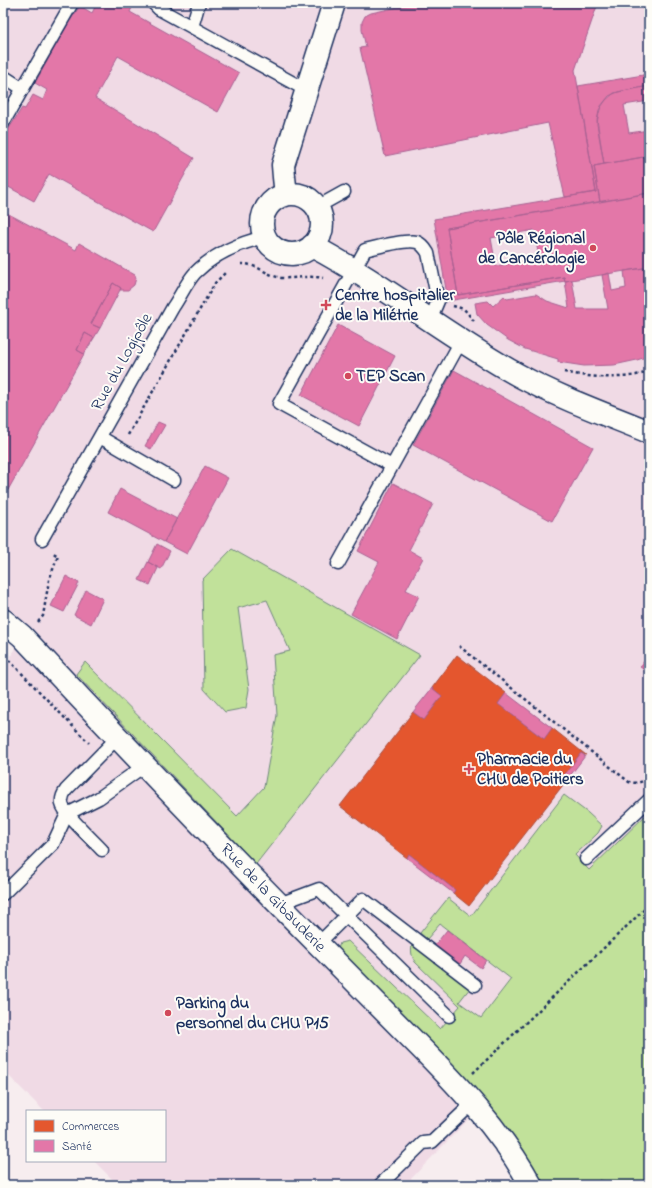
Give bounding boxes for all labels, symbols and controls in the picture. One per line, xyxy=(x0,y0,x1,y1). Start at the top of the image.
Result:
place label: Pôle Régional de Cancérologie xyxy=(478,226,586,273)
marker: Pôle Régional de Cancérologie xyxy=(588,243,598,253)
place label: Centre hospitalier de la Milétrie xyxy=(335,283,455,328)
marker: Centre hospitalier de la Milétrie xyxy=(320,299,332,311)
street label: Rue du Logipôle xyxy=(85,308,161,416)
place label: TEP Scan xyxy=(356,364,426,389)
marker: TEP Scan xyxy=(343,371,353,381)
place label: Pharmacie du CHU de Poitiers xyxy=(477,747,584,792)
marker: Pharmacie du CHU de Poitiers xyxy=(464,764,474,774)
street label: Rue de la Gibauderie xyxy=(214,838,332,959)
place label: Parking du personnel du CHU P15 xyxy=(176,991,329,1036)
marker: Parking du personnel du CHU P15 xyxy=(163,1008,173,1018)
legend xyxy=(26,1110,166,1162)
text: Commerces xyxy=(62,1118,119,1136)
text: Santé xyxy=(62,1138,92,1156)

